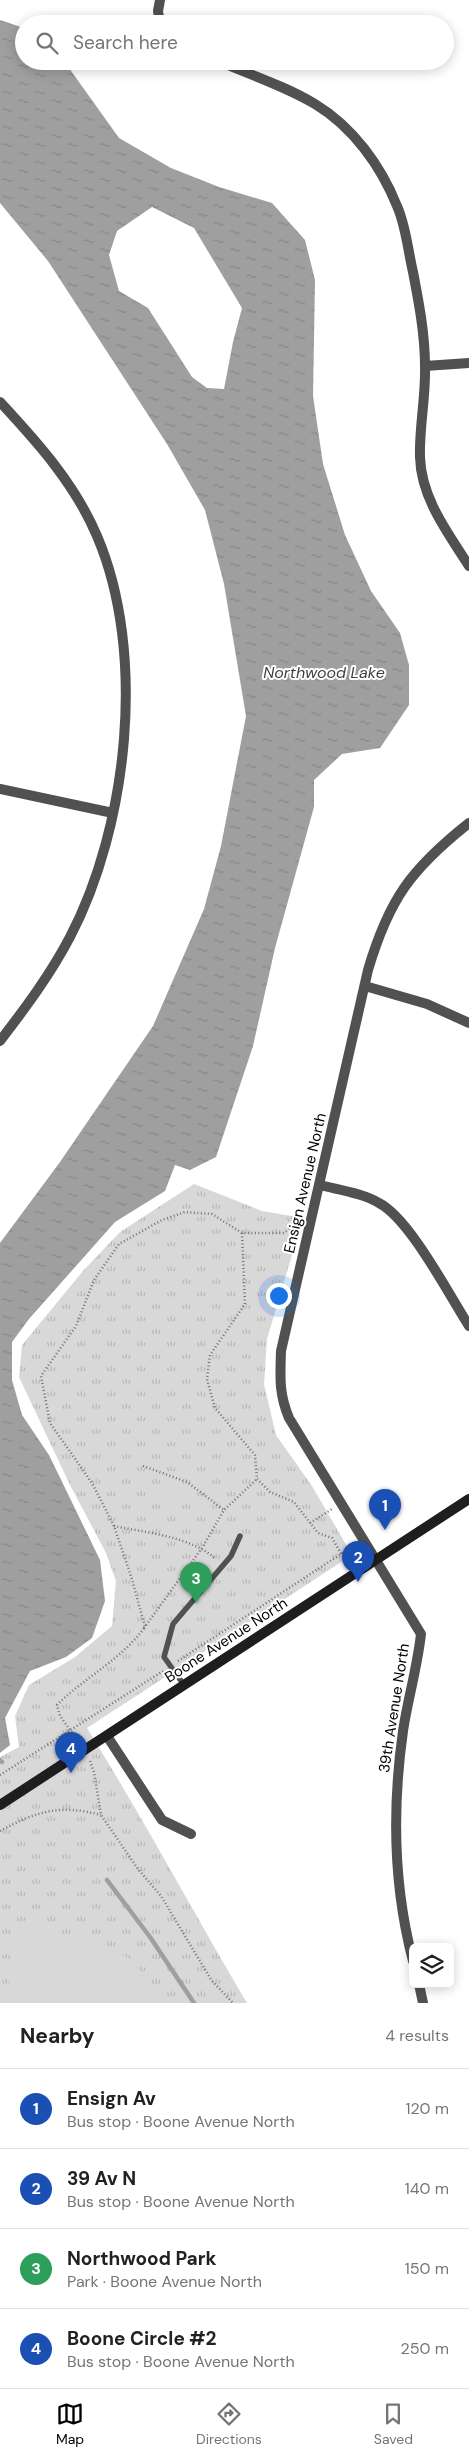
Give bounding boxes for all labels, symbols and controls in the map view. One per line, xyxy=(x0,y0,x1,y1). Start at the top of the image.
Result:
search box xyxy=(15,15,454,70)
icon: search xyxy=(33,29,61,57)
text: Search here xyxy=(73,30,178,55)
water label: Northwood Lake xyxy=(263,662,385,683)
street label: Ensign Avenue North xyxy=(279,1111,331,1255)
your location xyxy=(266,1283,292,1309)
pin: 1 xyxy=(369,1489,401,1530)
pin: 2 xyxy=(342,1541,374,1582)
pin: 3 xyxy=(180,1562,212,1603)
street label: Boone Avenue North xyxy=(161,1593,291,1687)
street label: 39th Avenue North xyxy=(374,1642,414,1774)
pin: 4 xyxy=(55,1732,87,1773)
map controls xyxy=(409,1943,454,1988)
button: layers xyxy=(409,1943,454,1988)
text: Nearby xyxy=(20,2022,94,2050)
text: 4 results xyxy=(385,2025,449,2046)
text: Ensign Av xyxy=(67,2086,156,2111)
text: 1 xyxy=(33,2098,39,2119)
text: 120 m xyxy=(405,2098,449,2119)
text: Bus stop · Boone Avenue North xyxy=(67,2111,295,2132)
text: 39 Av N xyxy=(67,2166,136,2191)
text: 2 xyxy=(31,2178,41,2199)
text: 140 m xyxy=(405,2178,449,2199)
text: Bus stop · Boone Avenue North xyxy=(67,2191,295,2212)
text: Northwood Park xyxy=(67,2246,216,2271)
text: 3 xyxy=(31,2258,41,2279)
text: 150 m xyxy=(405,2258,449,2279)
text: Park · Boone Avenue North xyxy=(67,2271,262,2292)
text: Boone Circle #2 xyxy=(67,2326,217,2351)
text: 4 xyxy=(31,2338,41,2359)
text: 250 m xyxy=(401,2338,449,2359)
text: Bus stop · Boone Avenue North xyxy=(67,2351,295,2372)
tab: Map xyxy=(56,2400,84,2448)
tab: Directions xyxy=(196,2400,262,2448)
tab: Saved xyxy=(374,2400,413,2448)

